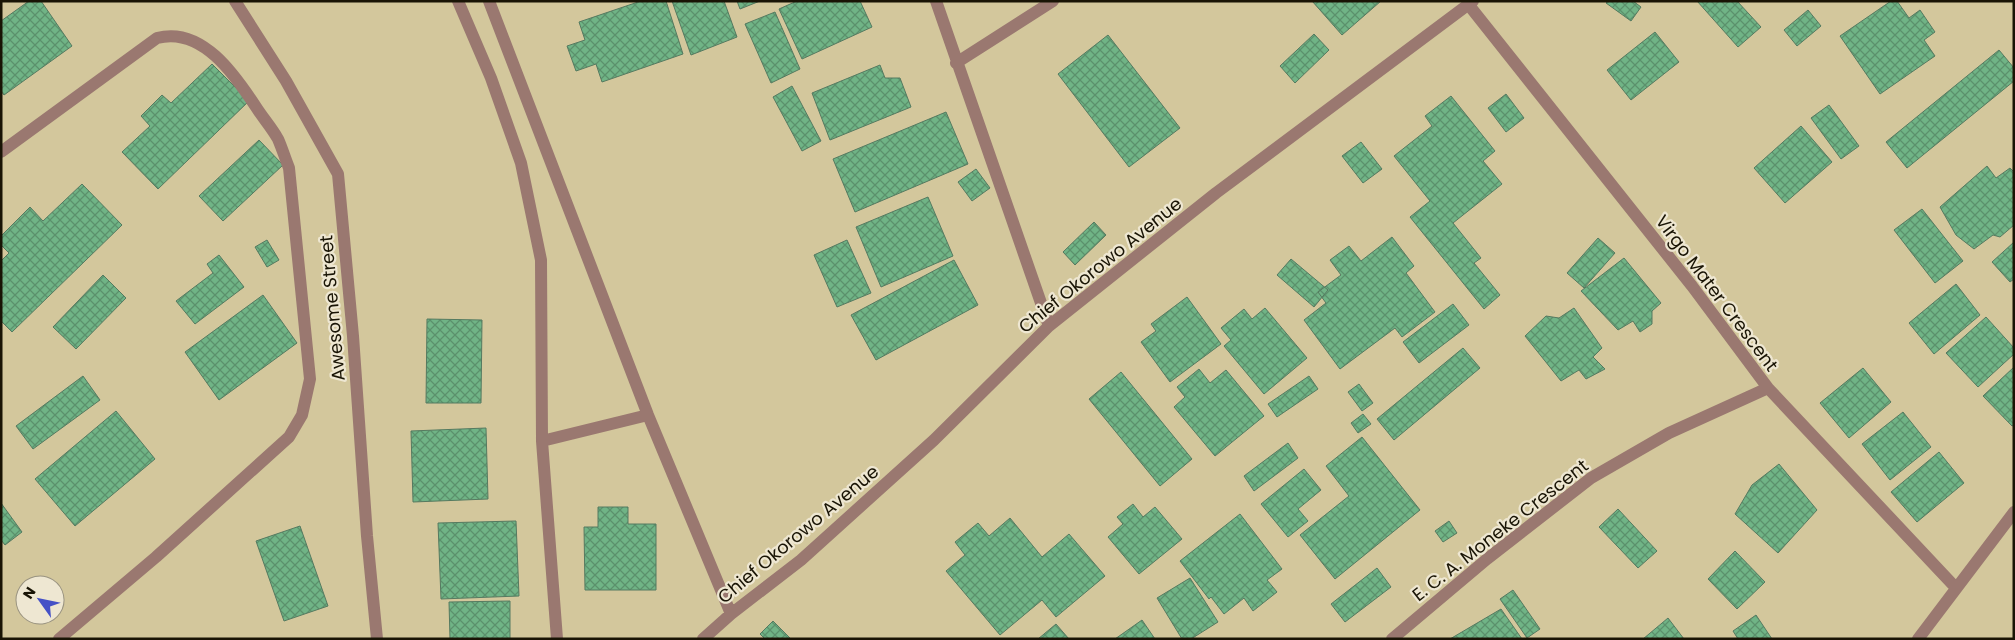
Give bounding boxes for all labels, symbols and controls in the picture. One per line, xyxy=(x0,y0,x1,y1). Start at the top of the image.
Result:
street label: Chief Okorowo Avenue xyxy=(1013,191,1187,339)
street label: Virgo Mater Crescent xyxy=(1650,210,1784,376)
street label: Awesome Street xyxy=(313,234,351,382)
street label: E. C. A. Moneke Crescent xyxy=(1407,453,1593,607)
street label: Chief Okorowo Avenue xyxy=(712,459,884,609)
north arrow xyxy=(15,575,65,625)
text: N xyxy=(18,583,40,603)

